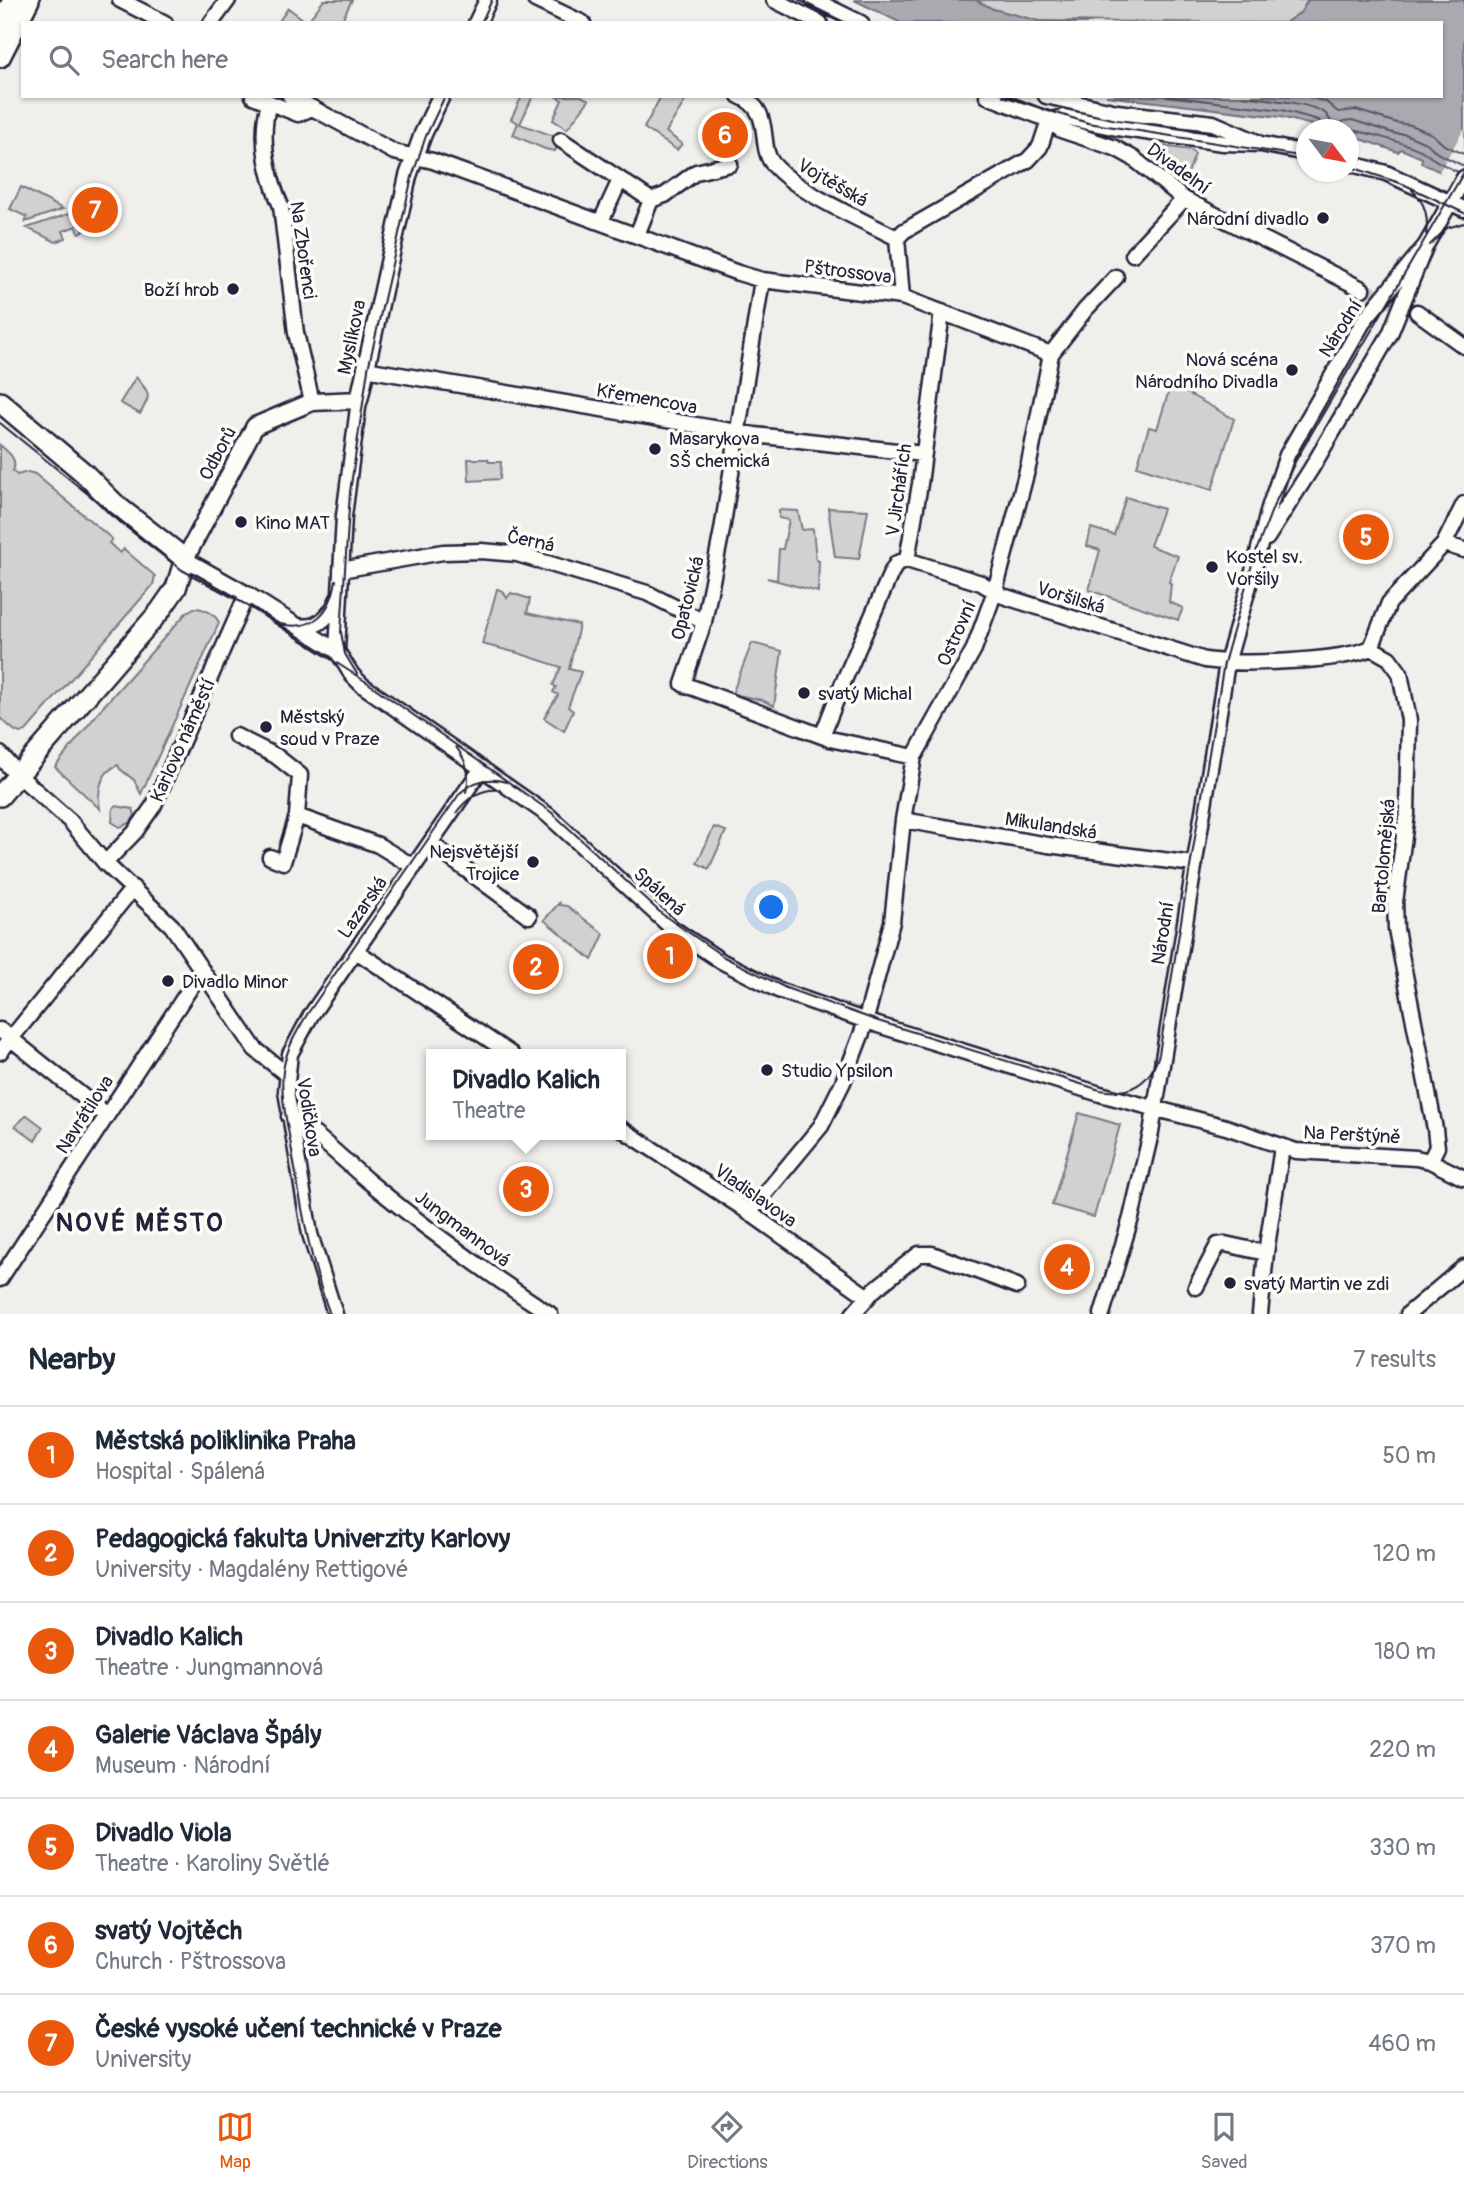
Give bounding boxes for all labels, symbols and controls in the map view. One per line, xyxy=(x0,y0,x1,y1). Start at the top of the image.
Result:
search box xyxy=(21,21,1443,98)
icon: search xyxy=(45,41,83,79)
text: Search here xyxy=(101,44,228,76)
pin: 6 xyxy=(702,109,748,161)
north arrow xyxy=(1296,119,1359,182)
street label: Divadelní xyxy=(1142,138,1215,200)
street label: Vojtěšská xyxy=(793,153,872,213)
pin: 7 xyxy=(72,184,118,236)
street label: Na Zbořenci xyxy=(284,200,322,301)
place label: Národní divadlo xyxy=(1186,207,1309,231)
marker: Národní divadlo xyxy=(1315,210,1331,226)
street label: Pštrossova xyxy=(803,255,893,289)
place label: Boží hrob xyxy=(144,278,219,302)
marker: Boží hrob xyxy=(225,281,241,297)
street label: Národní xyxy=(1314,295,1368,362)
street label: Myslíkova xyxy=(332,298,372,377)
place label: Nová scéna Národního Divadla xyxy=(1135,348,1278,394)
marker: Nová scéna Národního Divadla xyxy=(1284,362,1300,378)
street label: Křemencova xyxy=(595,378,699,420)
street label: Odborů xyxy=(194,422,242,485)
place label: Masarykova SŠ chemická xyxy=(669,427,770,473)
marker: Masarykova SŠ chemická xyxy=(647,441,663,457)
street label: V Jirchářích xyxy=(881,442,917,538)
place label: Kino MAT xyxy=(255,511,330,535)
pin: 5 xyxy=(1343,511,1389,563)
marker: Kino MAT xyxy=(233,514,249,530)
street label: Černá xyxy=(505,524,557,558)
place label: Kostel sv. Voršily xyxy=(1226,545,1303,591)
street label: Opatovická xyxy=(666,554,710,643)
marker: Kostel sv. Voršily xyxy=(1204,559,1220,575)
street label: Voršilská xyxy=(1034,576,1108,620)
street label: Ostrovní xyxy=(932,597,982,670)
street label: Karlovo náměstí xyxy=(145,675,221,806)
place label: svatý Michal xyxy=(818,682,912,706)
marker: svatý Michal xyxy=(796,685,812,701)
place label: Městský soud v Praze xyxy=(280,705,380,751)
marker: Městský soud v Praze xyxy=(258,719,274,735)
street label: Bartolomějská xyxy=(1367,798,1401,914)
street label: Mikulandská xyxy=(1003,807,1099,845)
place label: Nejsvětější Trojice xyxy=(429,840,520,886)
marker: Nejsvětější Trojice xyxy=(525,854,541,870)
street label: Spálená xyxy=(628,862,691,922)
street label: Lazarská xyxy=(333,872,393,943)
your location xyxy=(754,890,788,924)
street label: Národní xyxy=(1146,900,1180,967)
pin: 1 xyxy=(647,930,693,982)
pin: 2 xyxy=(513,941,559,993)
place label: Divadlo Minor xyxy=(182,970,289,994)
marker: Divadlo Minor xyxy=(160,973,176,989)
popup xyxy=(426,1049,626,1140)
place label: Studio Ypsilon xyxy=(781,1059,893,1083)
marker: Studio Ypsilon xyxy=(759,1062,775,1078)
text: Divadlo Kalich xyxy=(452,1064,600,1096)
street label: Navrátilova xyxy=(51,1071,119,1158)
street label: Vodičkova xyxy=(291,1076,327,1159)
text: Theatre xyxy=(452,1096,525,1125)
street label: Na Perštýně xyxy=(1303,1120,1401,1150)
street label: Vladislavova xyxy=(709,1159,802,1233)
pin: 3 xyxy=(503,1163,549,1215)
street label: Jungmannová xyxy=(410,1185,515,1273)
district label: NOVÉ MĚSTO xyxy=(55,1207,225,1239)
pin: 4 xyxy=(1044,1241,1090,1293)
place label: svatý Martin ve zdi xyxy=(1244,1272,1389,1296)
marker: svatý Martin ve zdi xyxy=(1222,1275,1238,1291)
text: Nearby xyxy=(28,1341,115,1378)
text: 7 results xyxy=(1353,1345,1436,1374)
text: Městská poliklinika Praha xyxy=(95,1425,356,1457)
text: 1 xyxy=(47,1441,56,1470)
text: 50 m xyxy=(1382,1441,1436,1470)
text: Hospital · Spálená xyxy=(95,1457,265,1486)
text: Pedagogická fakulta Univerzity Karlovy xyxy=(95,1523,510,1555)
text: 2 xyxy=(45,1539,57,1568)
text: 120 m xyxy=(1373,1539,1436,1568)
text: University · Magdalény Rettigové xyxy=(95,1555,408,1584)
text: Divadlo Kalich xyxy=(95,1621,243,1653)
text: 3 xyxy=(45,1637,57,1666)
text: 180 m xyxy=(1374,1637,1436,1666)
text: Theatre · Jungmannová xyxy=(95,1653,323,1682)
text: Galerie Václava Špály xyxy=(95,1719,321,1751)
text: 4 xyxy=(44,1735,58,1764)
text: 220 m xyxy=(1369,1735,1436,1764)
text: Museum · Národní xyxy=(95,1751,271,1780)
text: Divadlo Viola xyxy=(95,1817,231,1849)
text: 5 xyxy=(45,1833,57,1862)
text: 330 m xyxy=(1369,1833,1436,1862)
text: Theatre · Karoliny Světlé xyxy=(95,1849,330,1878)
text: svatý Vojtěch xyxy=(95,1915,242,1947)
text: 6 xyxy=(44,1931,58,1960)
text: 370 m xyxy=(1370,1931,1436,1960)
text: Church · Pštrossova xyxy=(95,1947,286,1976)
text: České vysoké učení technické v Praze xyxy=(95,2013,502,2045)
text: 7 xyxy=(45,2029,57,2058)
text: 460 m xyxy=(1368,2029,1436,2058)
text: University xyxy=(95,2045,191,2074)
tab: Map xyxy=(216,2108,254,2174)
tab: Directions xyxy=(687,2108,768,2174)
tab: Saved xyxy=(1200,2108,1248,2174)

